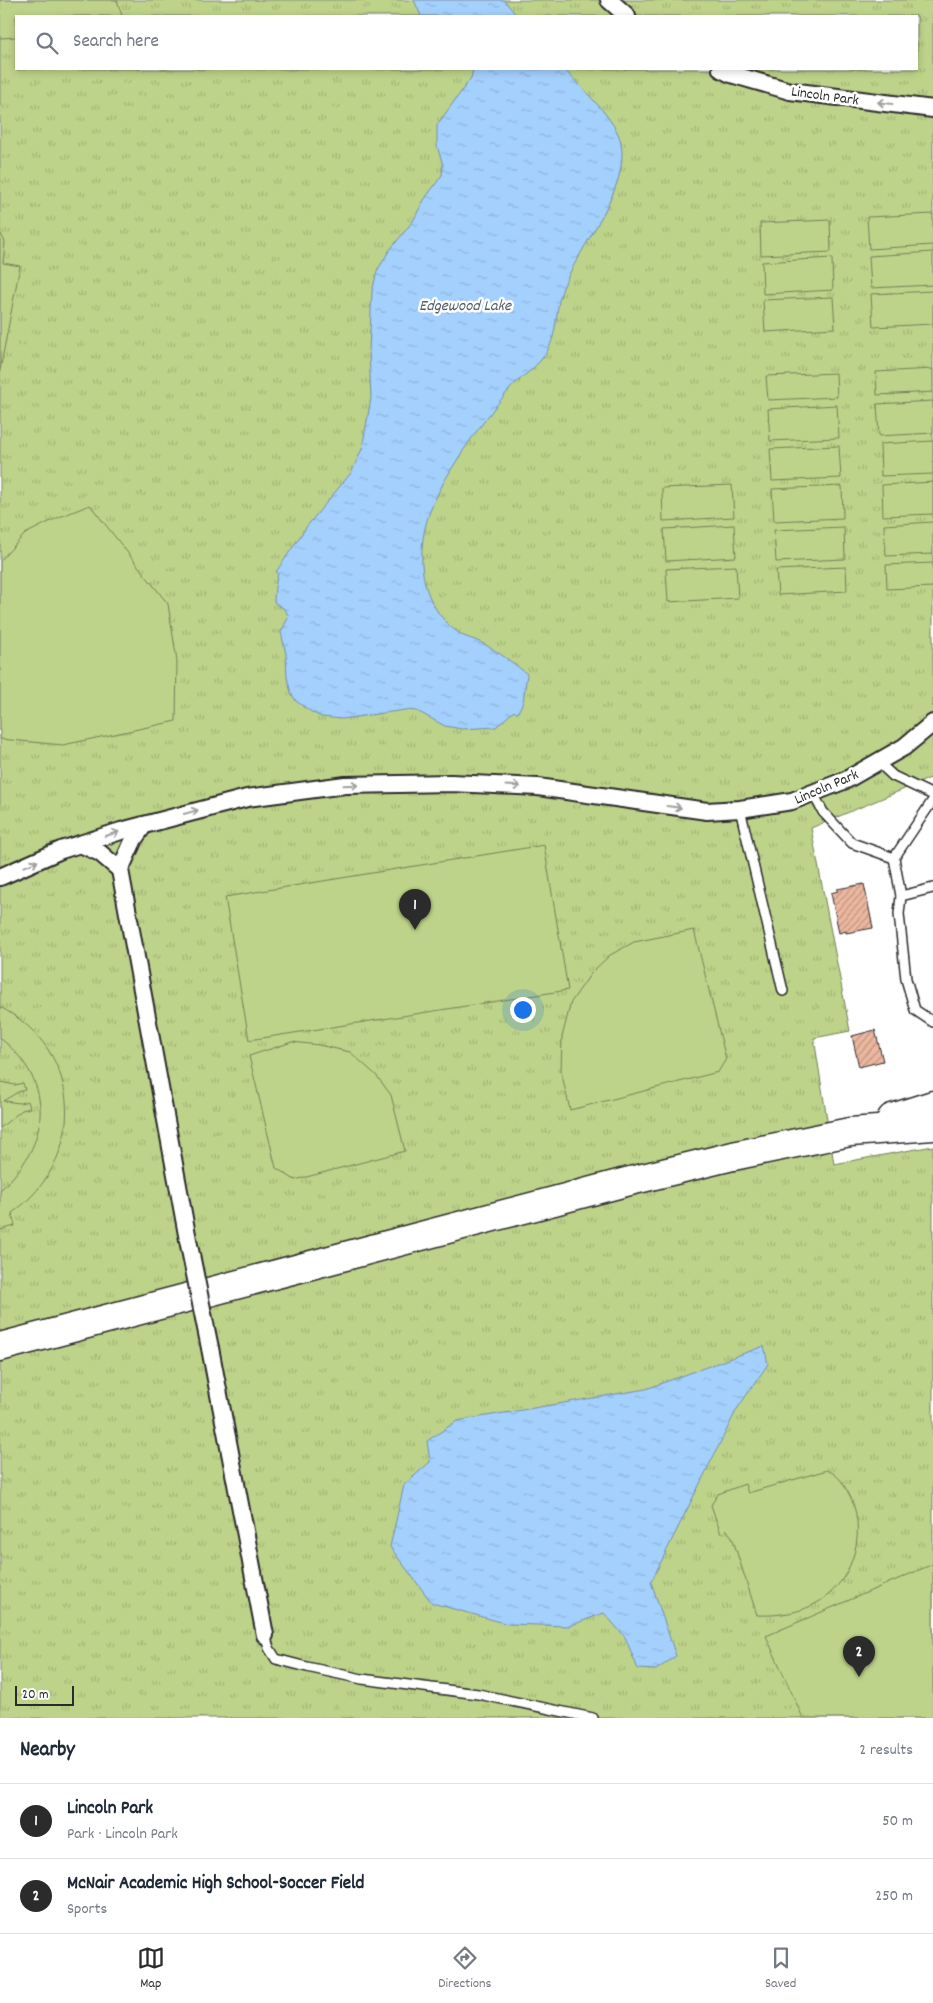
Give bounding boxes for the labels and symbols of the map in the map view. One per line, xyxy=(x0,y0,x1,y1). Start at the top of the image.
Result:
street label: Lincoln Park xyxy=(790,81,860,113)
one-way arrow xyxy=(877,97,893,107)
water label: Edgewood Lake xyxy=(419,295,512,318)
street label: Lincoln Park xyxy=(791,764,862,811)
one-way arrow xyxy=(343,781,359,790)
one-way arrow xyxy=(505,782,521,791)
one-way arrow xyxy=(666,802,682,812)
one-way arrow xyxy=(183,807,199,817)
one-way arrow xyxy=(103,828,119,838)
one-way arrow xyxy=(23,858,38,868)
pin: 1 xyxy=(399,889,431,930)
your location xyxy=(510,997,536,1023)
pin: 2 xyxy=(843,1636,875,1677)
scale bar xyxy=(15,1683,74,1706)

